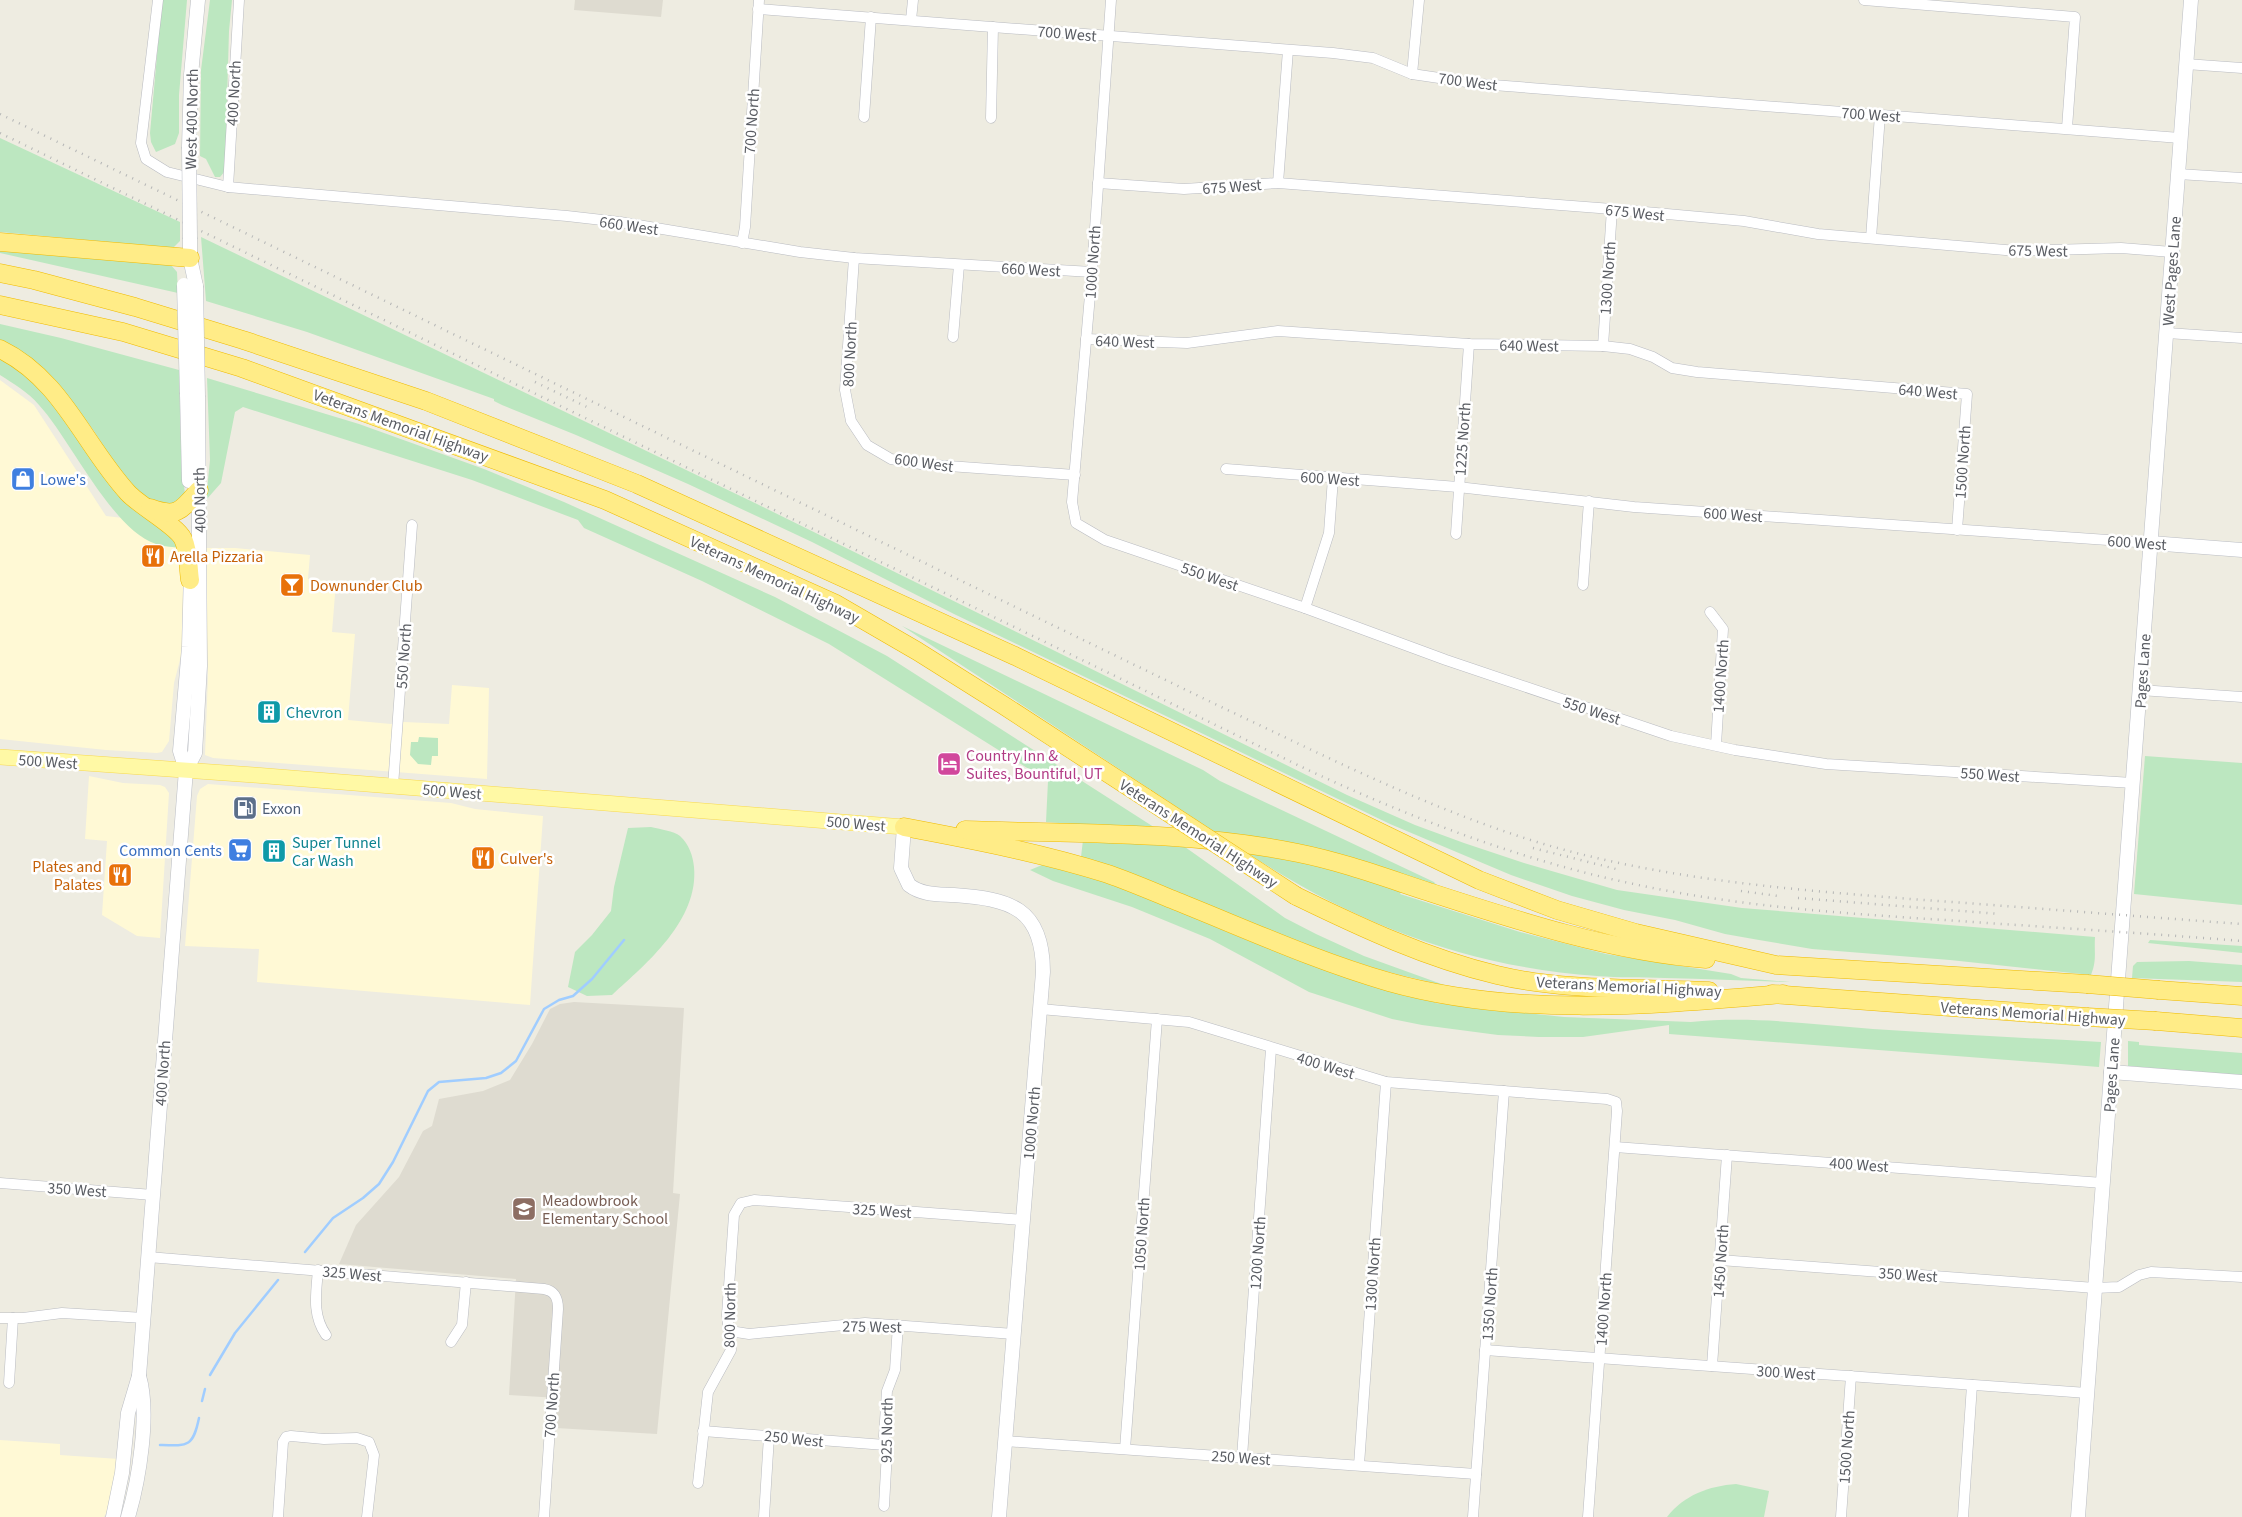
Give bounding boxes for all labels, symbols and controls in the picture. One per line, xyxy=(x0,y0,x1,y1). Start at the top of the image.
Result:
street label: 700 West xyxy=(1036,20,1098,48)
street label: 400 North xyxy=(221,60,247,126)
street label: 700 West xyxy=(1437,67,1499,97)
street label: West 400 North xyxy=(180,68,204,170)
street label: 700 North xyxy=(739,88,765,155)
street label: 700 West xyxy=(1841,102,1902,128)
street label: 675 West xyxy=(1202,174,1263,200)
street label: 675 West xyxy=(1604,199,1666,227)
street label: 660 West xyxy=(598,211,660,241)
street label: West Pages Lane xyxy=(2157,215,2187,327)
street label: 1000 North xyxy=(1079,225,1107,300)
street label: 675 West xyxy=(2008,239,2068,263)
street label: 1300 North xyxy=(1594,241,1622,316)
street label: 660 West xyxy=(1001,257,1062,283)
street label: 800 North xyxy=(837,321,863,387)
street label: 640 West xyxy=(1095,330,1156,354)
street label: 640 West xyxy=(1499,334,1559,358)
street label: 640 West xyxy=(1897,378,1959,406)
street label: Veterans Memorial Highway xyxy=(310,384,492,468)
street label: 1225 North xyxy=(1449,402,1477,477)
street label: 1500 North xyxy=(1949,425,1977,500)
street label: 600 West xyxy=(893,448,955,478)
shop icon: Lowe's xyxy=(10,466,36,492)
street label: 600 West xyxy=(1300,466,1361,492)
street label: 400 North xyxy=(188,467,212,533)
place label: Lowe's xyxy=(40,469,86,491)
street label: 600 West xyxy=(1703,502,1764,528)
street label: 600 West xyxy=(2107,530,2168,556)
street label: Veterans Memorial Highway xyxy=(686,531,864,629)
restaurant icon: Arella Pizzaria xyxy=(140,543,166,569)
place label: Arella Pizzaria xyxy=(170,546,263,568)
street label: 550 West xyxy=(1178,557,1242,597)
bar icon: Downunder Club xyxy=(279,572,305,598)
place label: Downunder Club xyxy=(310,575,423,597)
street label: 550 North xyxy=(391,623,417,690)
street label: Pages Lane xyxy=(2129,633,2157,709)
street label: 1400 North xyxy=(1707,639,1735,714)
street label: 550 West xyxy=(1560,691,1624,731)
building icon: Chevron xyxy=(256,699,282,725)
place label: Chevron xyxy=(286,702,342,724)
place label: Country Inn & Suites, Bountiful, UT xyxy=(966,745,1103,785)
street label: 500 West xyxy=(18,749,79,775)
hotel icon: Country Inn & Suites, Bountiful, UT xyxy=(936,751,962,777)
street label: 550 West xyxy=(1960,762,2021,788)
street label: Veterans Memorial Highway xyxy=(1115,774,1283,894)
street label: 500 West xyxy=(421,778,483,806)
fuel station icon: Exxon xyxy=(232,795,258,821)
place label: Exxon xyxy=(262,798,301,820)
street label: 500 West xyxy=(825,810,887,838)
place label: Super Tunnel Car Wash xyxy=(292,832,381,872)
supermarket icon: Common Cents xyxy=(227,837,253,863)
building icon: Super Tunnel Car Wash xyxy=(261,838,287,864)
place label: Common Cents xyxy=(119,840,222,862)
restaurant icon: Culver's xyxy=(470,845,496,871)
place label: Culver's xyxy=(500,848,553,870)
place label: Plates and Palates xyxy=(32,856,102,896)
restaurant icon: Plates and Palates xyxy=(107,862,133,888)
street label: Veterans Memorial Highway xyxy=(1536,971,1722,1003)
street label: Veterans Memorial Highway xyxy=(1940,997,2127,1031)
street label: Pages Lane xyxy=(2098,1037,2126,1113)
street label: 400 North xyxy=(150,1040,176,1107)
street label: 400 West xyxy=(1294,1047,1358,1085)
street label: 1000 North xyxy=(1018,1085,1046,1161)
street label: 400 West xyxy=(1829,1152,1890,1178)
street label: 350 West xyxy=(47,1177,108,1203)
place label: Meadowbrook Elementary School xyxy=(542,1190,668,1230)
school or university icon: Meadowbrook Elementary School xyxy=(511,1196,537,1222)
street label: 1050 North xyxy=(1128,1197,1156,1272)
street label: 325 West xyxy=(852,1198,913,1224)
street label: 1200 North xyxy=(1244,1216,1272,1291)
street label: 1450 North xyxy=(1707,1224,1735,1299)
street label: 1300 North xyxy=(1359,1237,1387,1312)
street label: 325 West xyxy=(321,1260,383,1288)
street label: 350 West xyxy=(1878,1262,1939,1288)
street label: 1350 North xyxy=(1476,1267,1504,1342)
street label: 1400 North xyxy=(1590,1272,1618,1347)
street label: 800 North xyxy=(718,1282,742,1348)
street label: 275 West xyxy=(842,1315,902,1339)
street label: 300 West xyxy=(1756,1360,1817,1386)
street label: 700 North xyxy=(539,1372,565,1439)
street label: 925 North xyxy=(875,1397,899,1463)
street label: 1500 North xyxy=(1833,1410,1861,1485)
street label: 250 West xyxy=(763,1425,825,1453)
street label: 250 West xyxy=(1211,1445,1272,1471)

